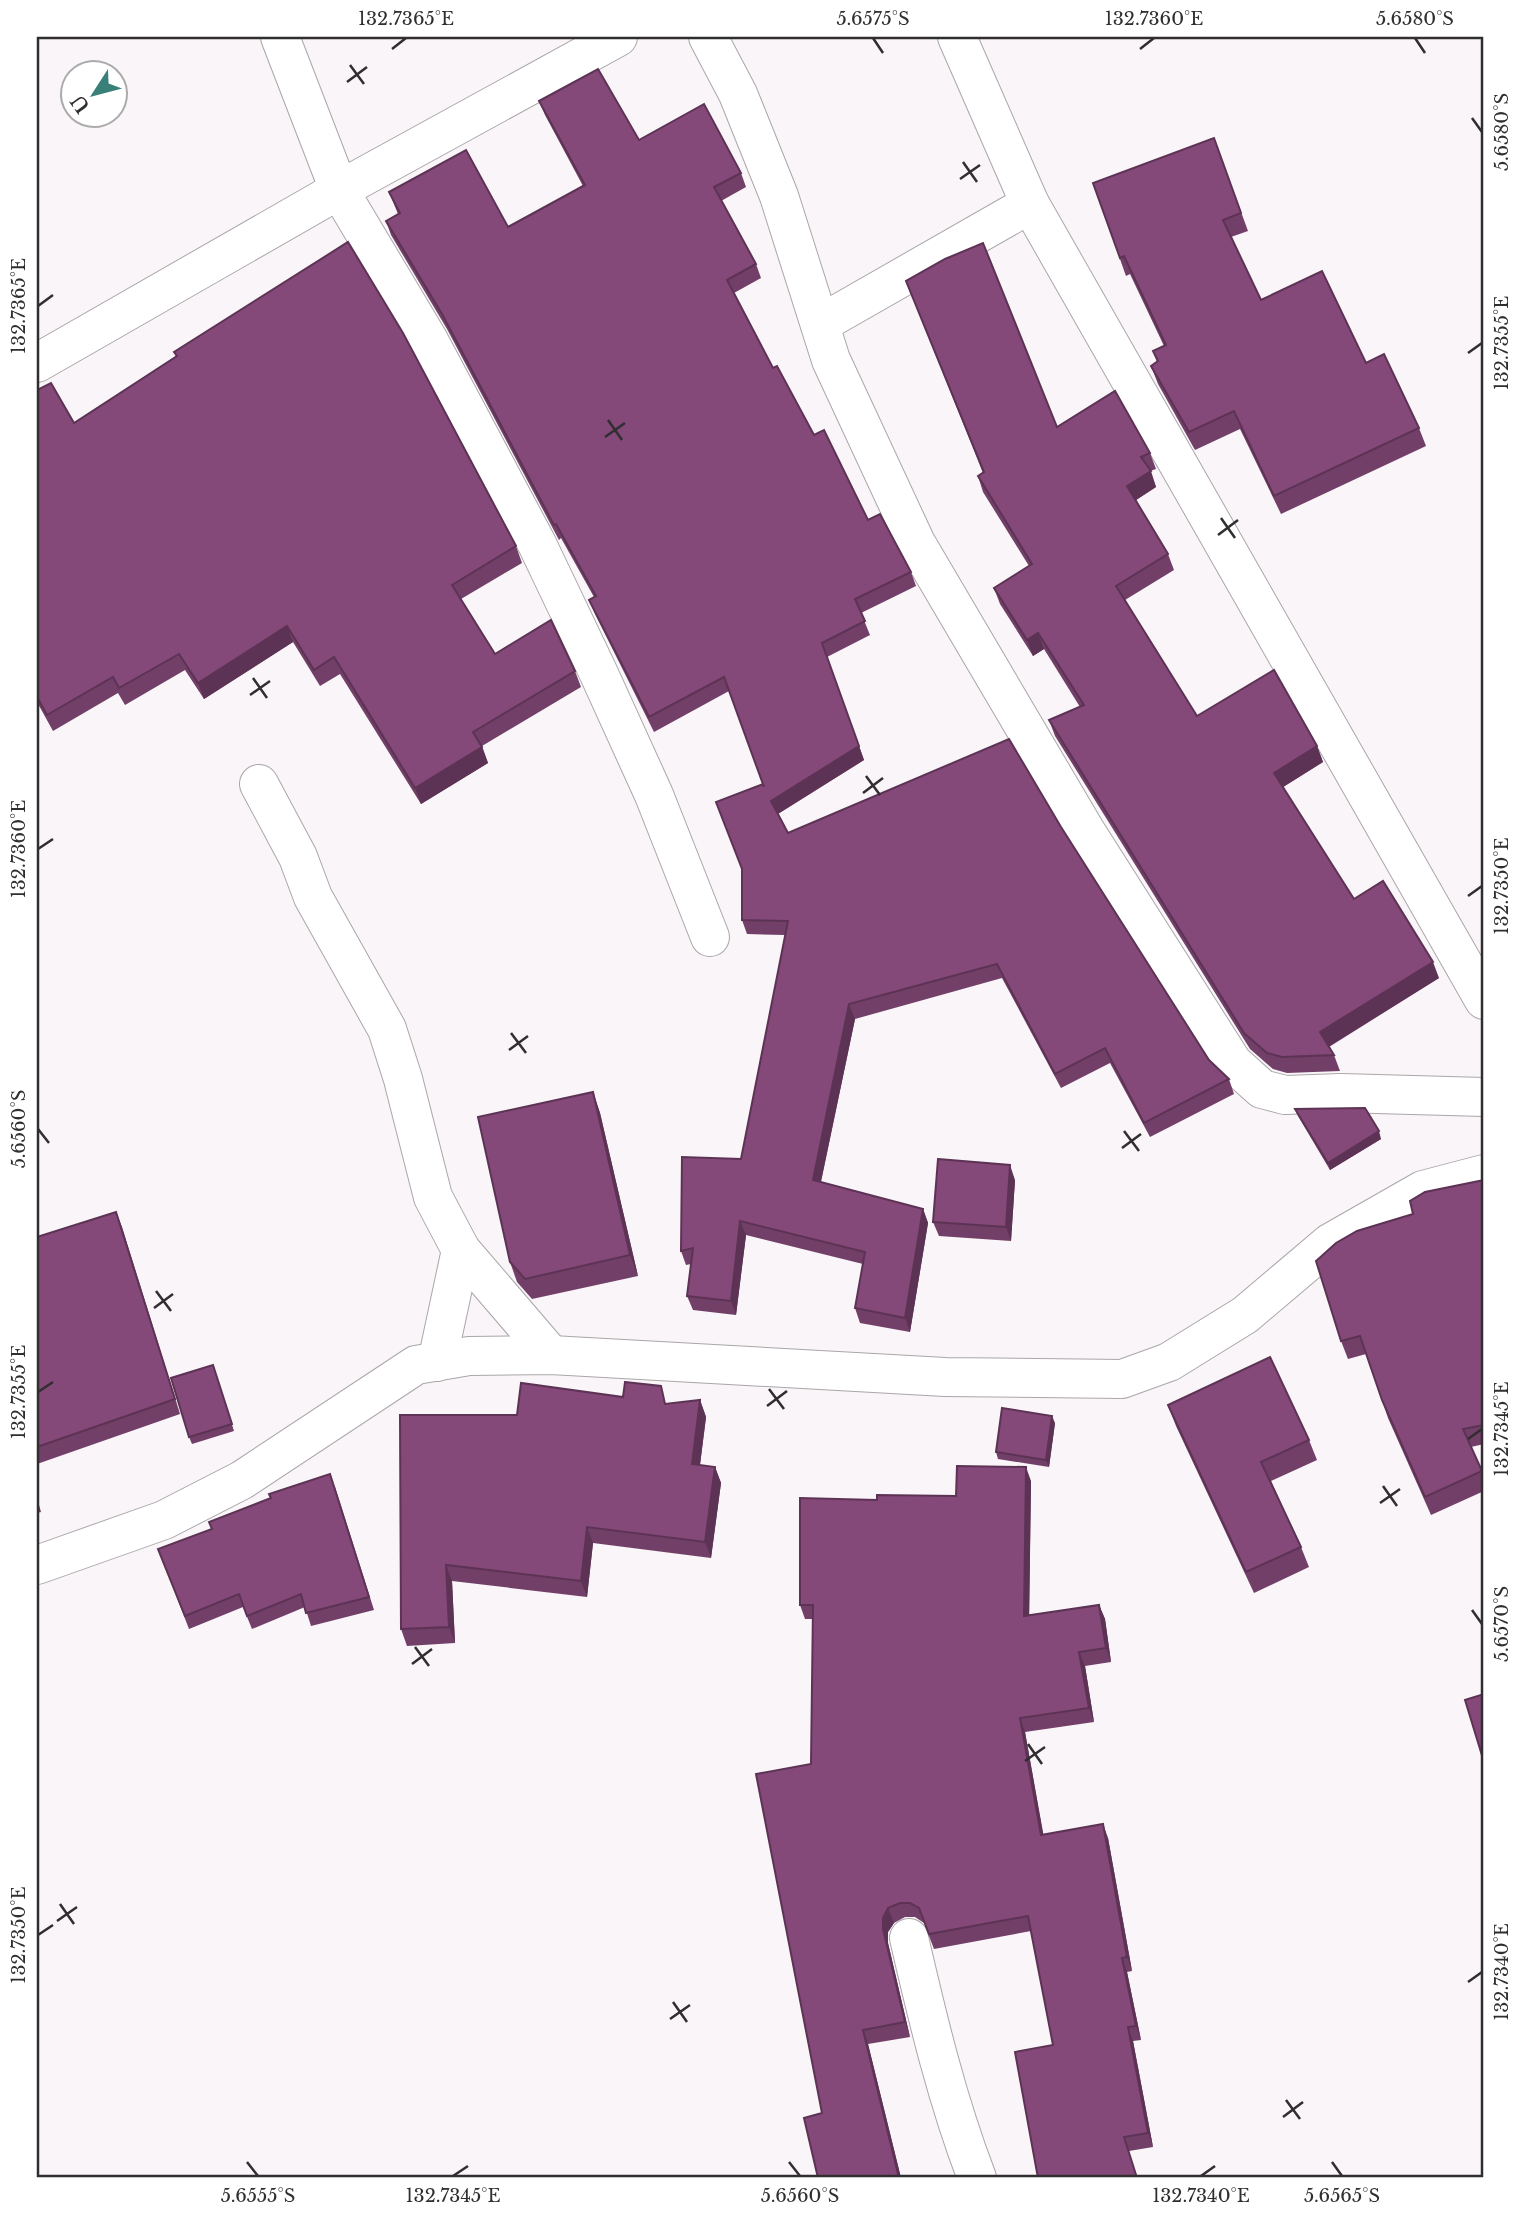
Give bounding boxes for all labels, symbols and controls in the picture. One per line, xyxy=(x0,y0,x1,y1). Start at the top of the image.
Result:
text: 132.7365°E xyxy=(358,8,454,30)
text: 5.6575°S xyxy=(836,8,910,30)
text: 132.7360°E xyxy=(1105,8,1203,30)
text: 5.6580°S xyxy=(1376,8,1454,30)
north arrow xyxy=(60,60,130,130)
text: U xyxy=(66,90,95,117)
text: 5.6580°S xyxy=(1491,93,1513,171)
text: 132.7365°E xyxy=(8,258,30,354)
text: 132.7355°E xyxy=(1491,296,1513,390)
text: 132.7360°E xyxy=(8,800,30,898)
text: 132.7350°E xyxy=(1491,837,1513,935)
text: 5.6560°S xyxy=(8,1090,30,1168)
text: 132.7355°E xyxy=(8,1345,30,1439)
text: 132.7345°E xyxy=(1491,1382,1513,1476)
text: 5.6570°S xyxy=(1491,1586,1513,1662)
text: 132.7350°E xyxy=(8,1886,30,1984)
text: 132.7340°E xyxy=(1491,1923,1513,2021)
text: 5.6555°S xyxy=(221,2185,295,2207)
text: 132.7345°E xyxy=(406,2185,500,2207)
text: 5.6560°S xyxy=(761,2185,839,2207)
text: 132.7340°E xyxy=(1152,2185,1250,2207)
text: 5.6565°S xyxy=(1304,2185,1380,2207)

